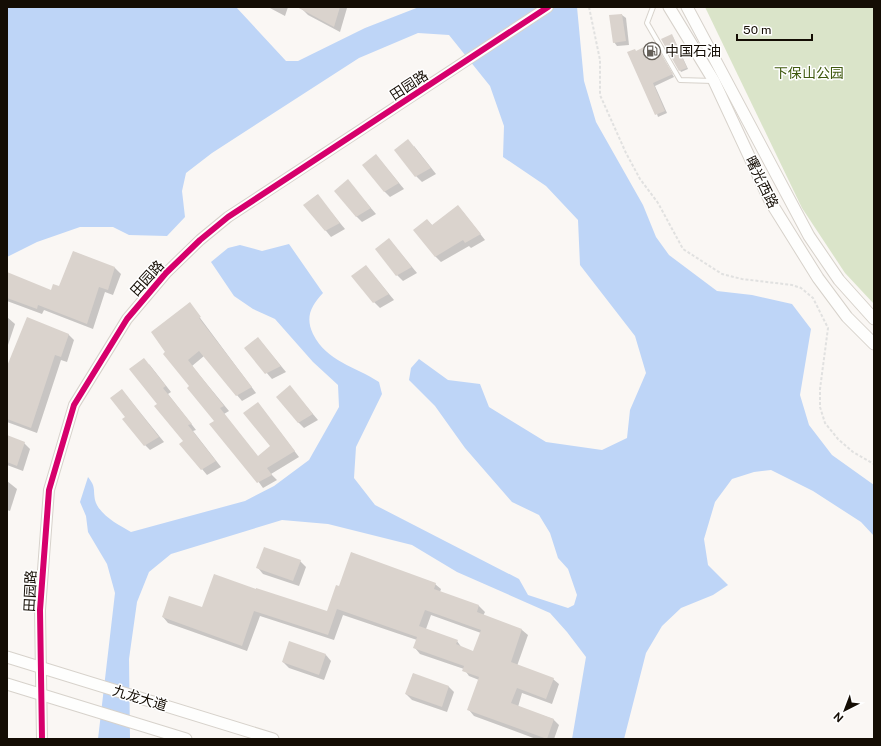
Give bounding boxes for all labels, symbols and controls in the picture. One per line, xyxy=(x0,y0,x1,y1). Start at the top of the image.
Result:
scale bar xyxy=(737,16,812,42)
text: 50 m xyxy=(743,23,771,37)
fuel station icon: 中国石油 xyxy=(642,41,662,61)
place label: 中国石油 xyxy=(665,43,721,59)
park label: 下保山公园 xyxy=(774,65,844,81)
street label: 田园路 xyxy=(387,67,431,103)
street label: 曙光西路 xyxy=(743,153,781,211)
street label: 田园路 xyxy=(127,257,167,299)
street label: 田园路 xyxy=(21,570,39,612)
street label: 九龙大道 xyxy=(111,682,169,714)
north arrow xyxy=(825,690,865,730)
text: N xyxy=(831,710,846,725)

